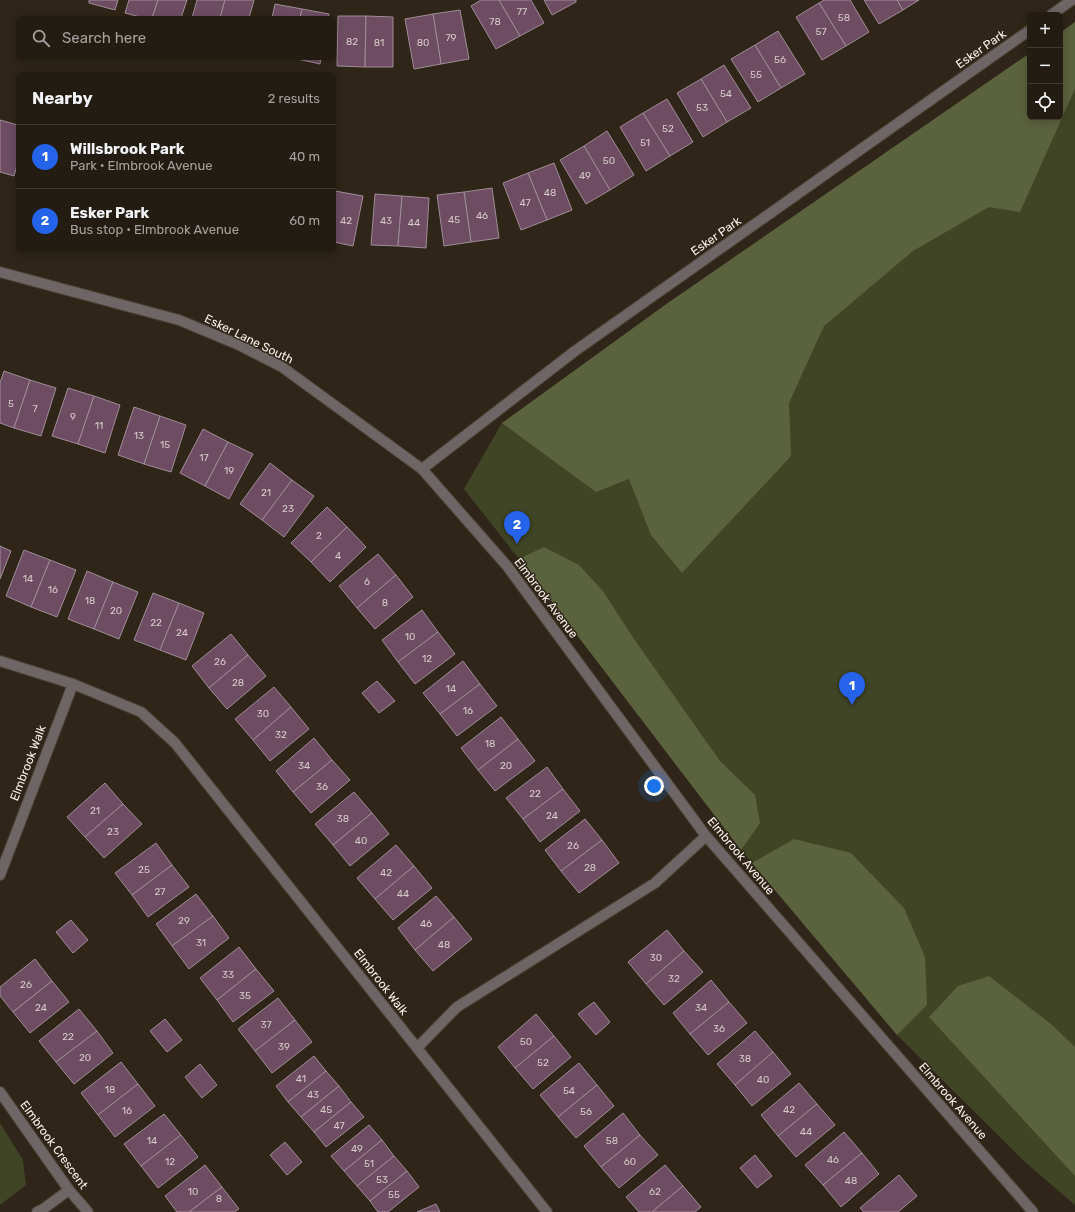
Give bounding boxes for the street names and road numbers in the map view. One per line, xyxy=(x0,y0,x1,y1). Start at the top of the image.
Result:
street label: Esker Park xyxy=(953,26,1010,71)
street label: Esker Park xyxy=(688,213,745,258)
street label: Esker Lane South xyxy=(202,311,296,367)
street label: Elmbrook Avenue xyxy=(511,555,581,641)
street label: Elmbrook Walk xyxy=(7,722,49,803)
street label: Elmbrook Avenue xyxy=(704,814,778,898)
street label: Elmbrook Walk xyxy=(351,946,412,1019)
street label: Elmbrook Avenue xyxy=(916,1060,990,1142)
street label: Elmbrook Crescent xyxy=(17,1098,91,1192)

